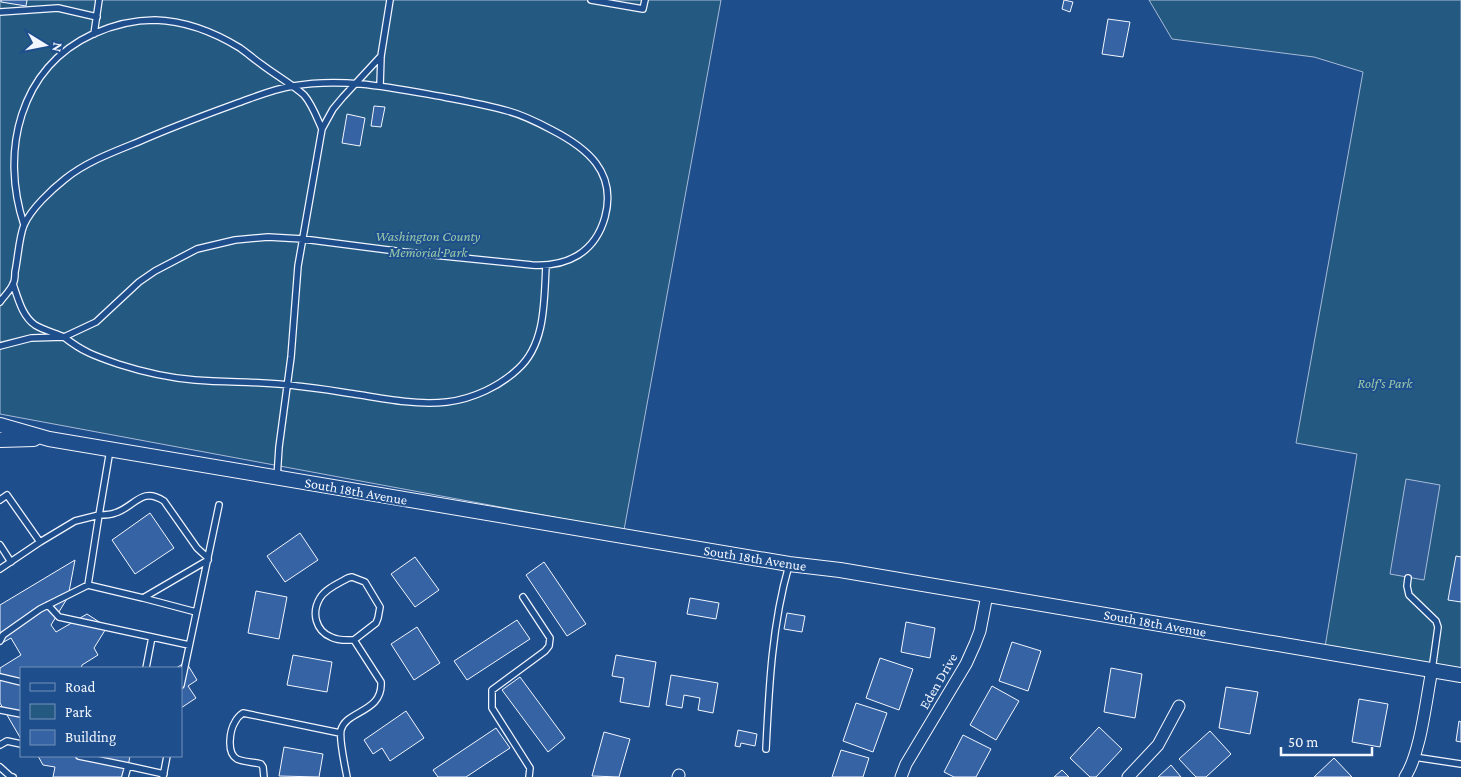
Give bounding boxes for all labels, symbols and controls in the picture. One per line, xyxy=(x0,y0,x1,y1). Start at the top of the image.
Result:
north arrow xyxy=(20,20,70,70)
text: N xyxy=(49,41,67,54)
park label: Washington County Memorial Park xyxy=(376,228,481,260)
park label: Rolf's Park xyxy=(1358,375,1413,391)
street label: South 18th Avenue xyxy=(303,474,409,508)
street label: South 18th Avenue xyxy=(702,542,808,574)
street label: South 18th Avenue xyxy=(1102,606,1208,640)
street label: Eden Drive xyxy=(916,650,960,712)
legend xyxy=(20,667,182,757)
text: Road xyxy=(65,679,96,695)
text: Park xyxy=(65,704,92,720)
scale bar xyxy=(1281,724,1372,756)
text: Building xyxy=(65,729,116,746)
text: 50 m xyxy=(1288,734,1318,750)

